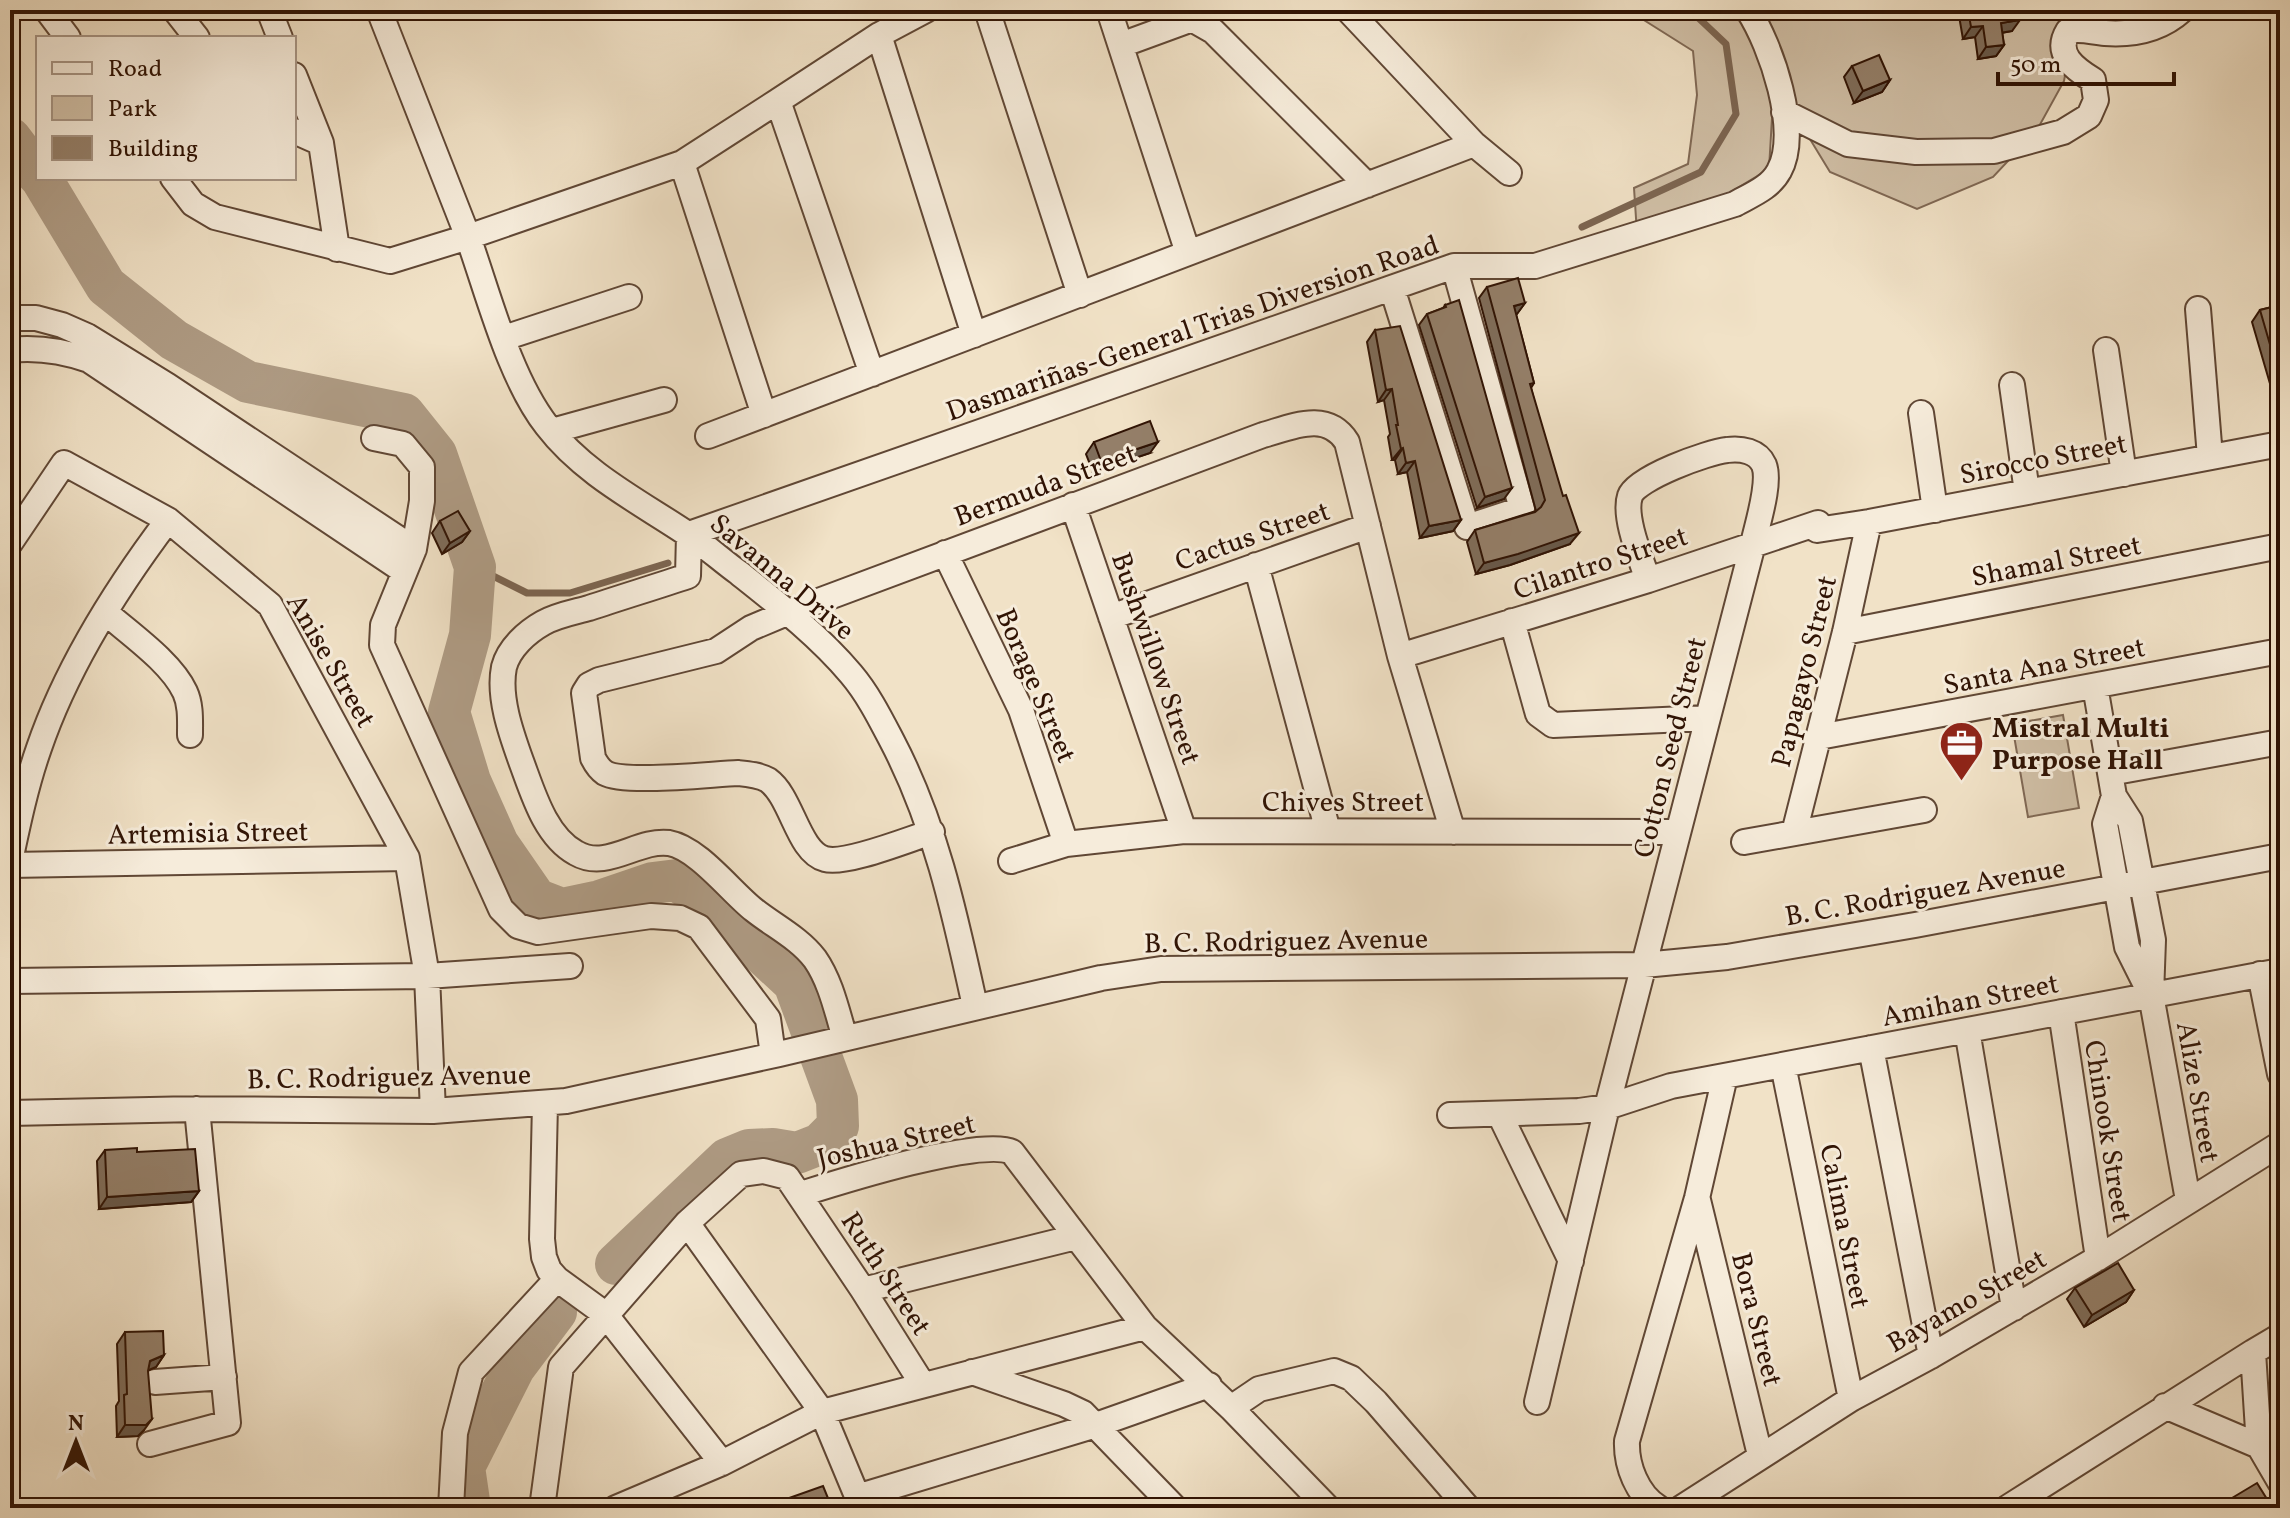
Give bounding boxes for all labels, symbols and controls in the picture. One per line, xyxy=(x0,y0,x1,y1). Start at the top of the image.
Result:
legend xyxy=(36,36,296,180)
scale bar xyxy=(1998,36,2174,86)
text: 50 m xyxy=(2010,49,2062,83)
text: Road xyxy=(108,53,162,87)
text: Park xyxy=(108,93,157,127)
text: Building xyxy=(108,133,198,167)
street label: Dasmariñas-General Trias Diversion Road xyxy=(941,226,1444,432)
street label: Sirocco Street xyxy=(1957,425,2130,496)
street label: Bermuda Street xyxy=(949,435,1143,537)
street label: Cactus Street xyxy=(1170,493,1335,582)
street label: Savanna Drive xyxy=(700,506,862,650)
street label: Cilantro Street xyxy=(1509,518,1693,611)
street label: Shamal Street xyxy=(1968,527,2145,598)
street label: Bushwillow Street xyxy=(1100,547,1209,770)
street label: Papagayo Street xyxy=(1763,572,1848,772)
street label: Anise Street xyxy=(276,587,384,736)
street label: Borage Street xyxy=(985,603,1085,769)
street label: Santa Ana Street xyxy=(1940,629,2149,706)
street label: Cotton Seed Street xyxy=(1625,633,1718,862)
place label: Mistral Multi Purpose Hall xyxy=(1992,710,2169,781)
office icon: Mistral Multi Purpose Hall xyxy=(1937,719,1985,782)
street label: Chives Street xyxy=(1262,784,1424,823)
street label: Artemisia Street xyxy=(107,813,309,856)
street label: B. C. Rodriguez Avenue xyxy=(1782,850,2069,937)
street label: B. C. Rodriguez Avenue xyxy=(1144,921,1428,964)
street label: Amihan Street xyxy=(1879,965,2062,1038)
street label: Alize Street xyxy=(2165,1019,2228,1166)
street label: Chinook Street xyxy=(2073,1038,2140,1225)
street label: B. C. Rodriguez Avenue xyxy=(247,1057,531,1100)
street label: Joshua Street xyxy=(813,1105,980,1180)
street label: Calima Street xyxy=(1808,1141,1879,1312)
street label: Ruth Street xyxy=(830,1205,940,1344)
street label: Bayamo Street xyxy=(1880,1241,2054,1364)
street label: Bora Street xyxy=(1720,1248,1791,1391)
north arrow xyxy=(36,1402,116,1482)
text: N xyxy=(68,1409,84,1440)

